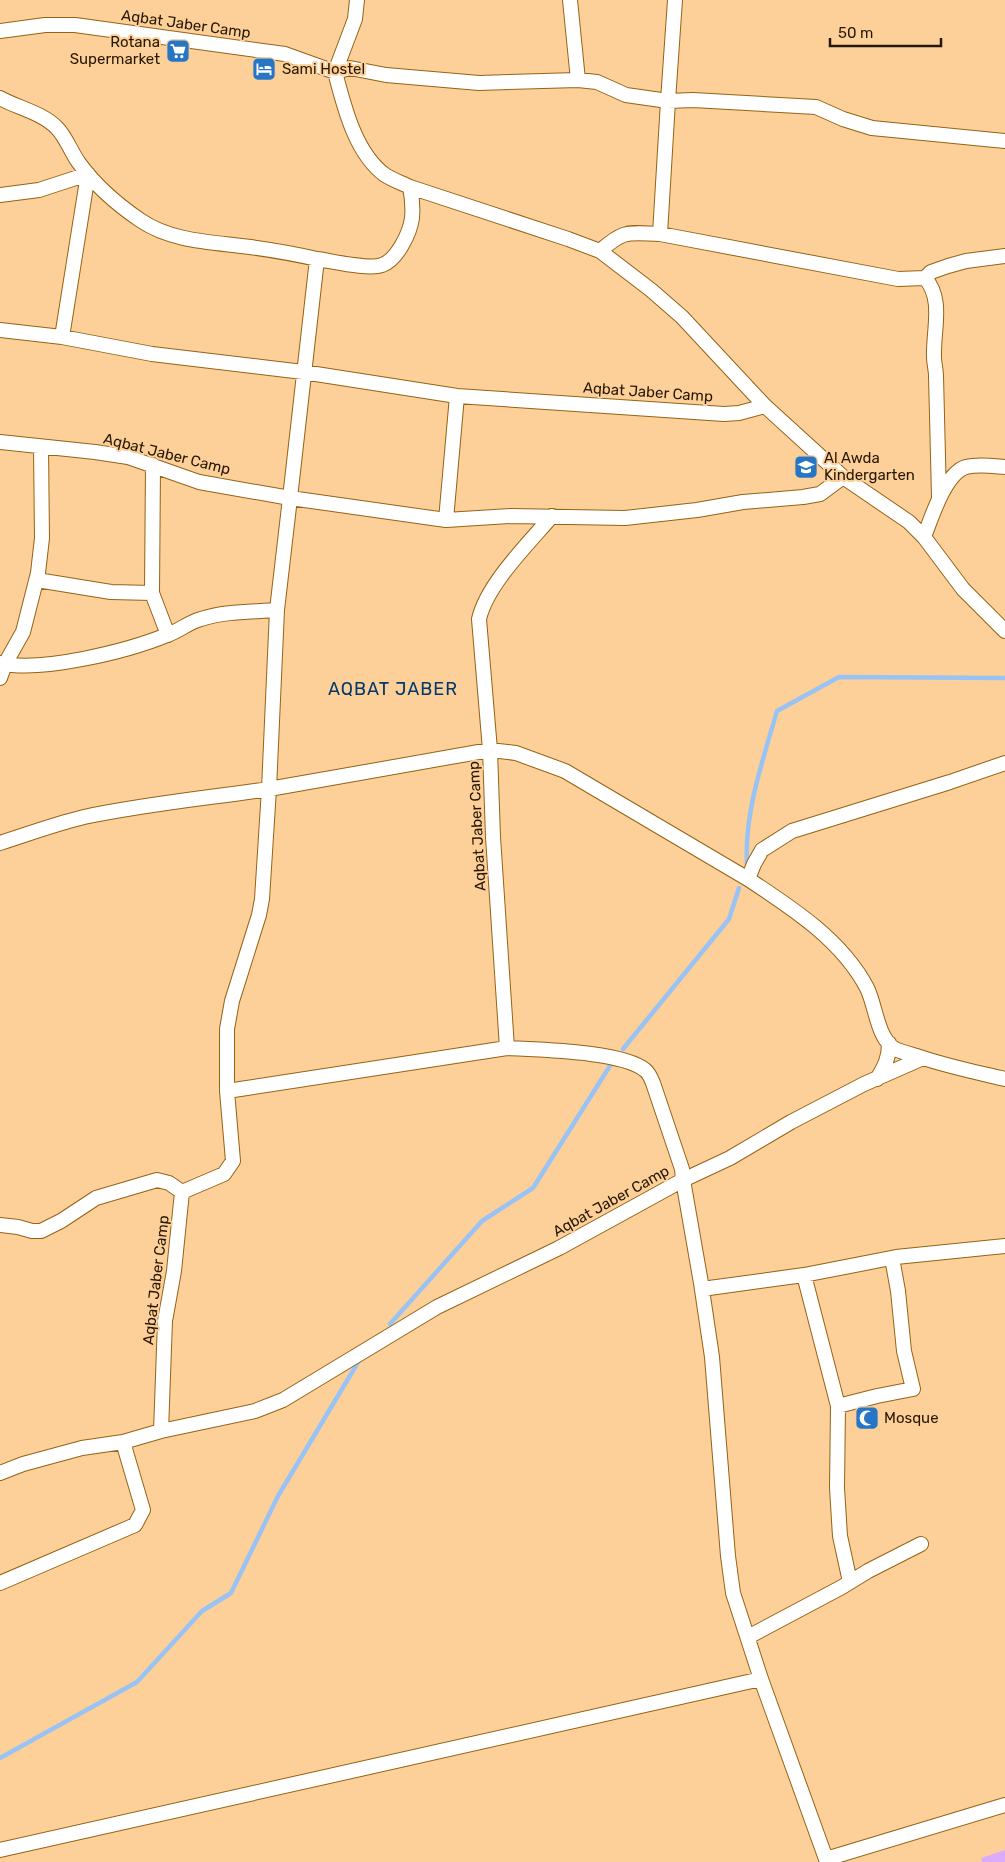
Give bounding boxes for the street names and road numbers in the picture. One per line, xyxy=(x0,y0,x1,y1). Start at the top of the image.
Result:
street label: Aqbat Jaber Camp xyxy=(120,6,252,42)
street label: Aqbat Jaber Camp xyxy=(582,378,714,406)
street label: Aqbat Jaber Camp xyxy=(102,430,232,478)
street label: Aqbat Jaber Camp xyxy=(465,760,489,891)
street label: Aqbat Jaber Camp xyxy=(550,1162,672,1240)
street label: Aqbat Jaber Camp xyxy=(139,1214,173,1346)

